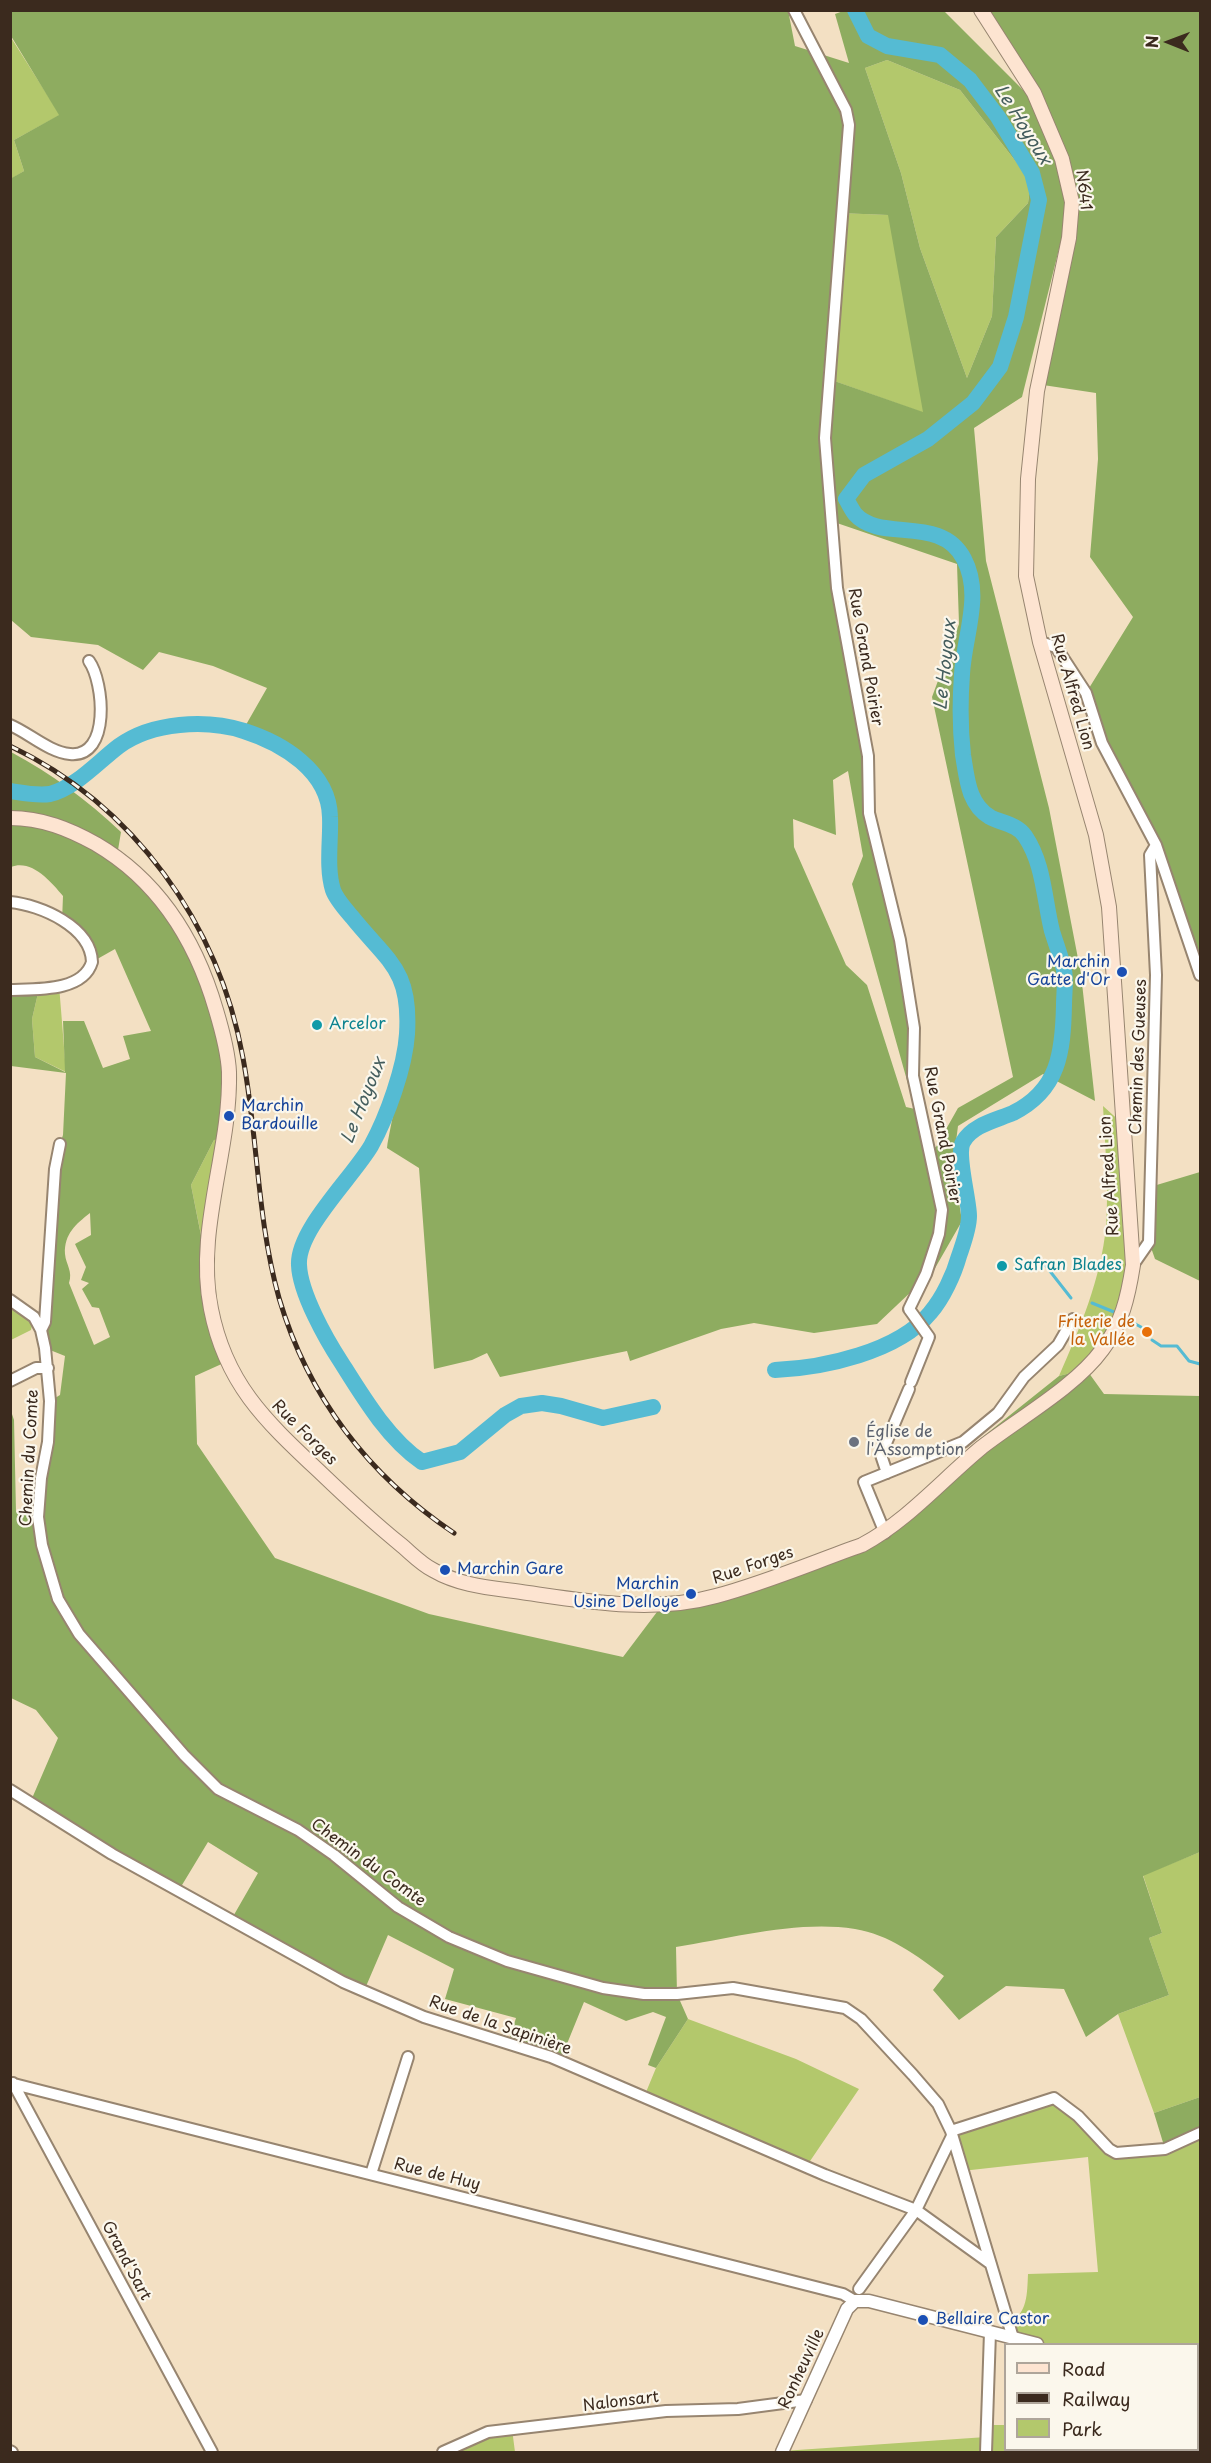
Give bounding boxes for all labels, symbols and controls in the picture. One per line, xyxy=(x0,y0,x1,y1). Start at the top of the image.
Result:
north arrow xyxy=(1139,12,1199,72)
text: N xyxy=(1139,35,1163,48)
water label: Le Hoyoux xyxy=(989,81,1055,169)
street label: N641 xyxy=(1071,169,1095,211)
street label: Rue Grand Poirier xyxy=(843,587,887,727)
water label: Le Hoyoux xyxy=(931,619,961,711)
street label: Rue Alfred Lion xyxy=(1046,632,1098,752)
place label: Marchin Gatte d'Or xyxy=(1027,953,1110,991)
marker: Marchin Gatte d'Or xyxy=(1115,965,1129,979)
street label: Chemin des Gueuses xyxy=(1127,979,1151,1135)
place label: Arcelor xyxy=(329,1015,386,1035)
marker: Arcelor xyxy=(310,1018,324,1032)
water label: Le Hoyoux xyxy=(337,1055,391,1147)
street label: Rue Grand Poirier xyxy=(919,1065,965,1205)
place label: Marchin Bardouille xyxy=(241,1097,318,1135)
marker: Marchin Bardouille xyxy=(222,1109,236,1123)
street label: Rue Alfred Lion xyxy=(1096,1115,1124,1237)
place label: Safran Blades xyxy=(1014,1256,1122,1276)
marker: Safran Blades xyxy=(995,1259,1009,1273)
place label: Friterie de la Vallée xyxy=(1058,1313,1135,1351)
marker: Friterie de la Vallée xyxy=(1140,1325,1154,1339)
street label: Chemin du Comte xyxy=(17,1389,43,1527)
street label: Rue Forges xyxy=(267,1396,341,1470)
place label: Église de l'Assomption xyxy=(866,1423,964,1461)
marker: Église de l'Assomption xyxy=(847,1435,861,1449)
street label: Rue Forges xyxy=(710,1543,796,1589)
place label: Marchin Gare xyxy=(457,1560,563,1580)
marker: Marchin Gare xyxy=(438,1563,452,1577)
place label: Marchin Usine Delloye xyxy=(573,1575,679,1613)
marker: Marchin Usine Delloye xyxy=(684,1587,698,1601)
street label: Chemin du Comte xyxy=(307,1815,429,1911)
street label: Rue de la Sapinière xyxy=(426,1993,574,2059)
street label: Rue de Huy xyxy=(392,2155,482,2195)
street label: Grand'Sart xyxy=(97,2218,155,2304)
place label: Bellaire Castor xyxy=(935,2310,1049,2330)
marker: Bellaire Castor xyxy=(916,2313,930,2327)
street label: Ronheuville xyxy=(775,2326,829,2412)
legend xyxy=(1004,2343,1199,2451)
text: Road xyxy=(1062,2355,1106,2382)
text: Railway xyxy=(1062,2385,1130,2412)
street label: Nalonsart xyxy=(582,2388,660,2416)
text: Park xyxy=(1062,2415,1102,2442)

